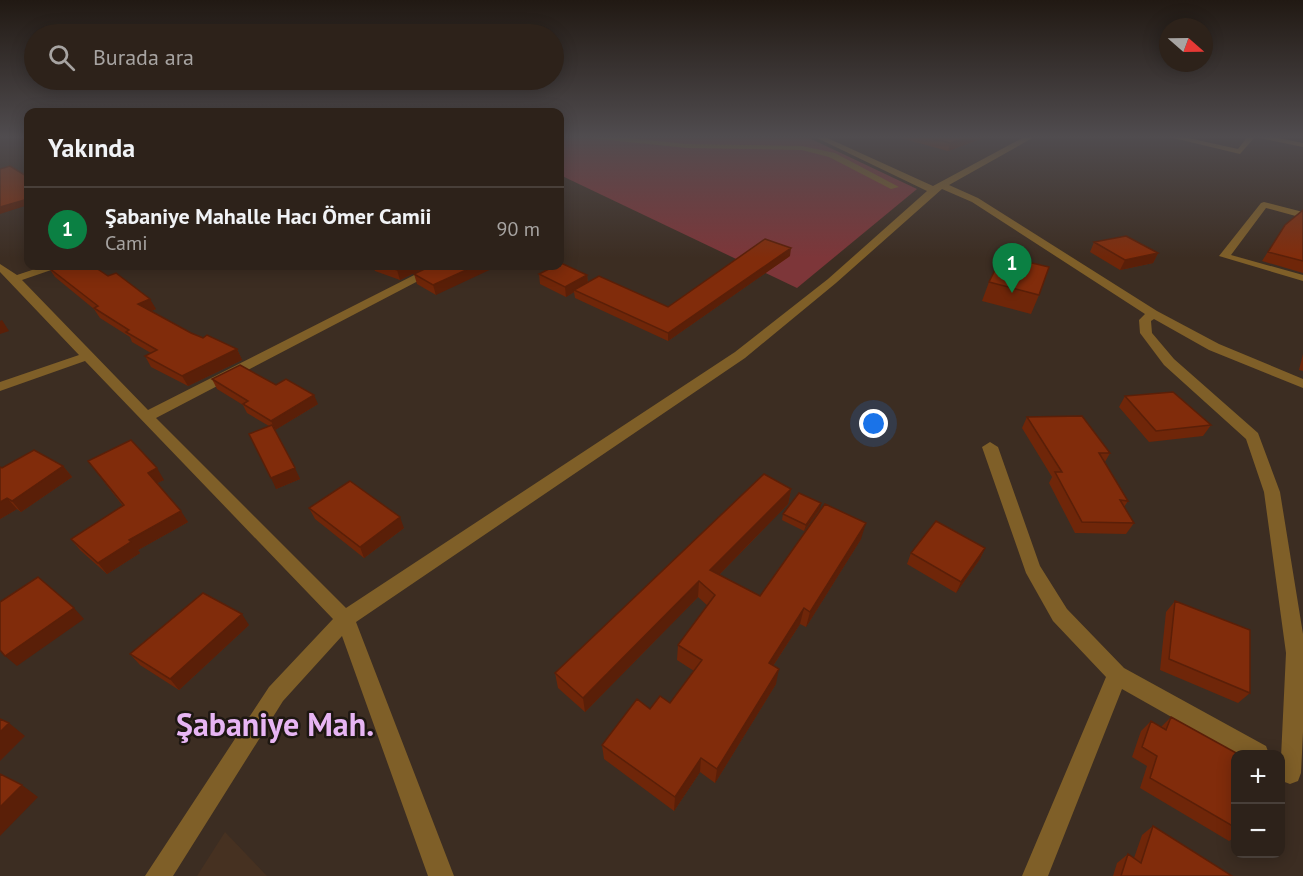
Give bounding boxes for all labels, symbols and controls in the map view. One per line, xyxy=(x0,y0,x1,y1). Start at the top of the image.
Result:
north arrow xyxy=(1159,18,1213,72)
search box xyxy=(24,24,564,90)
icon: search xyxy=(45,41,78,74)
text: Burada ara xyxy=(93,43,194,71)
text: Yakında xyxy=(48,131,135,164)
text: Şabaniye Mahalle Hacı Ömer Camii xyxy=(105,202,431,230)
text: 1 xyxy=(62,216,73,242)
text: 90 m xyxy=(497,216,540,242)
text: Cami xyxy=(105,230,148,256)
pin: 1 xyxy=(992,244,1032,293)
your location xyxy=(859,409,888,438)
district label: Şabaniye Mah. xyxy=(176,703,374,745)
map controls xyxy=(1231,750,1285,858)
button: + xyxy=(1231,750,1285,804)
button: − xyxy=(1231,804,1285,858)

